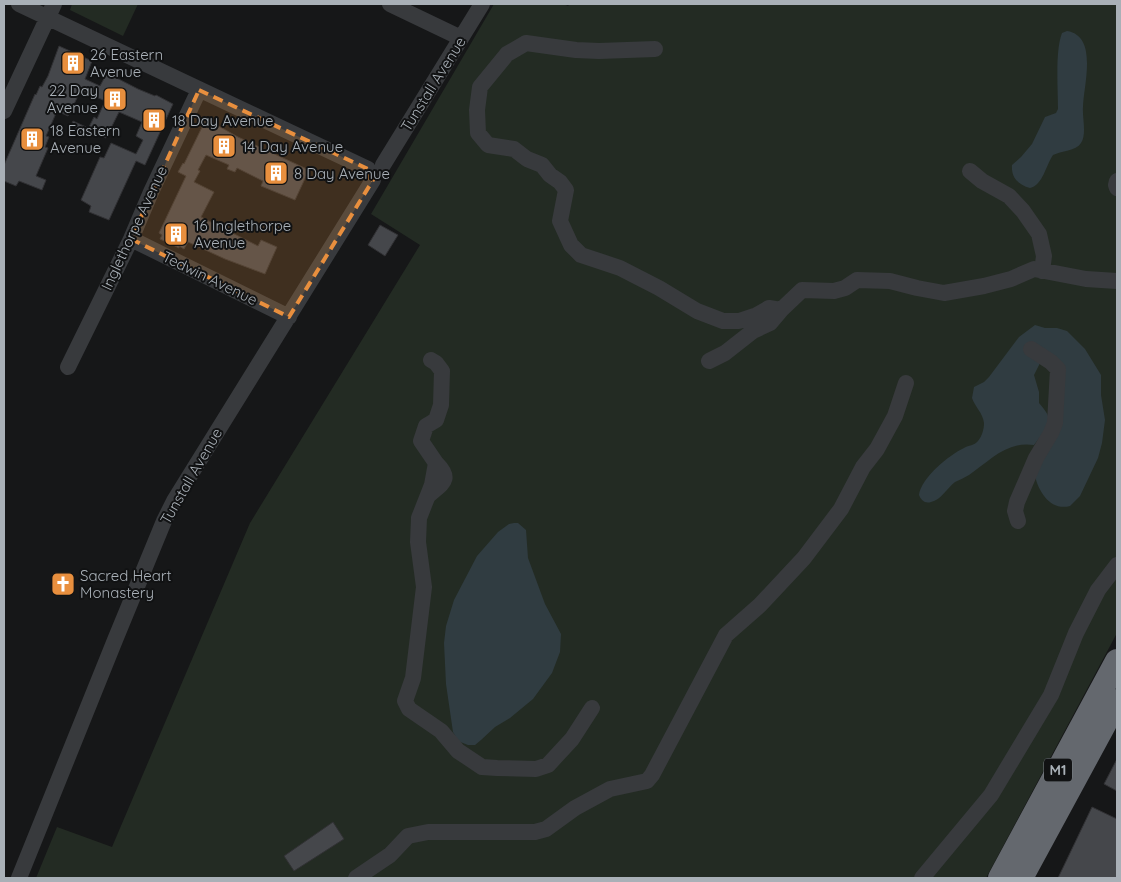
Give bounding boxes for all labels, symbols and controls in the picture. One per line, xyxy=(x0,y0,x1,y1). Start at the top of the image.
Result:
street label: Tunstall Avenue xyxy=(396,33,470,135)
place label: 26 Eastern Avenue xyxy=(90,45,163,81)
building icon: 26 Eastern Avenue xyxy=(60,50,86,76)
place label: 22 Day Avenue xyxy=(47,81,98,117)
building icon: 22 Day Avenue xyxy=(102,86,128,112)
building icon: 18 Day Avenue xyxy=(141,107,167,133)
place label: 18 Day Avenue xyxy=(172,111,274,130)
place label: 18 Eastern Avenue xyxy=(50,121,120,157)
building icon: 18 Eastern Avenue xyxy=(19,126,45,152)
building icon: 14 Day Avenue xyxy=(211,133,237,159)
place label: 14 Day Avenue xyxy=(242,137,343,156)
building icon: 8 Day Avenue xyxy=(263,160,289,186)
street label: Inglethorpe Avenue xyxy=(97,163,171,293)
place label: 8 Day Avenue xyxy=(294,164,390,183)
place label: 16 Inglethorpe Avenue xyxy=(194,216,291,252)
building icon: 16 Inglethorpe Avenue xyxy=(163,221,189,247)
street label: Tedwin Avenue xyxy=(159,247,261,309)
street label: Tunstall Avenue xyxy=(156,424,226,528)
place label: Sacred Heart Monastery xyxy=(80,566,172,602)
church icon: Sacred Heart Monastery xyxy=(50,571,76,597)
road number: M1 xyxy=(1044,758,1072,782)

